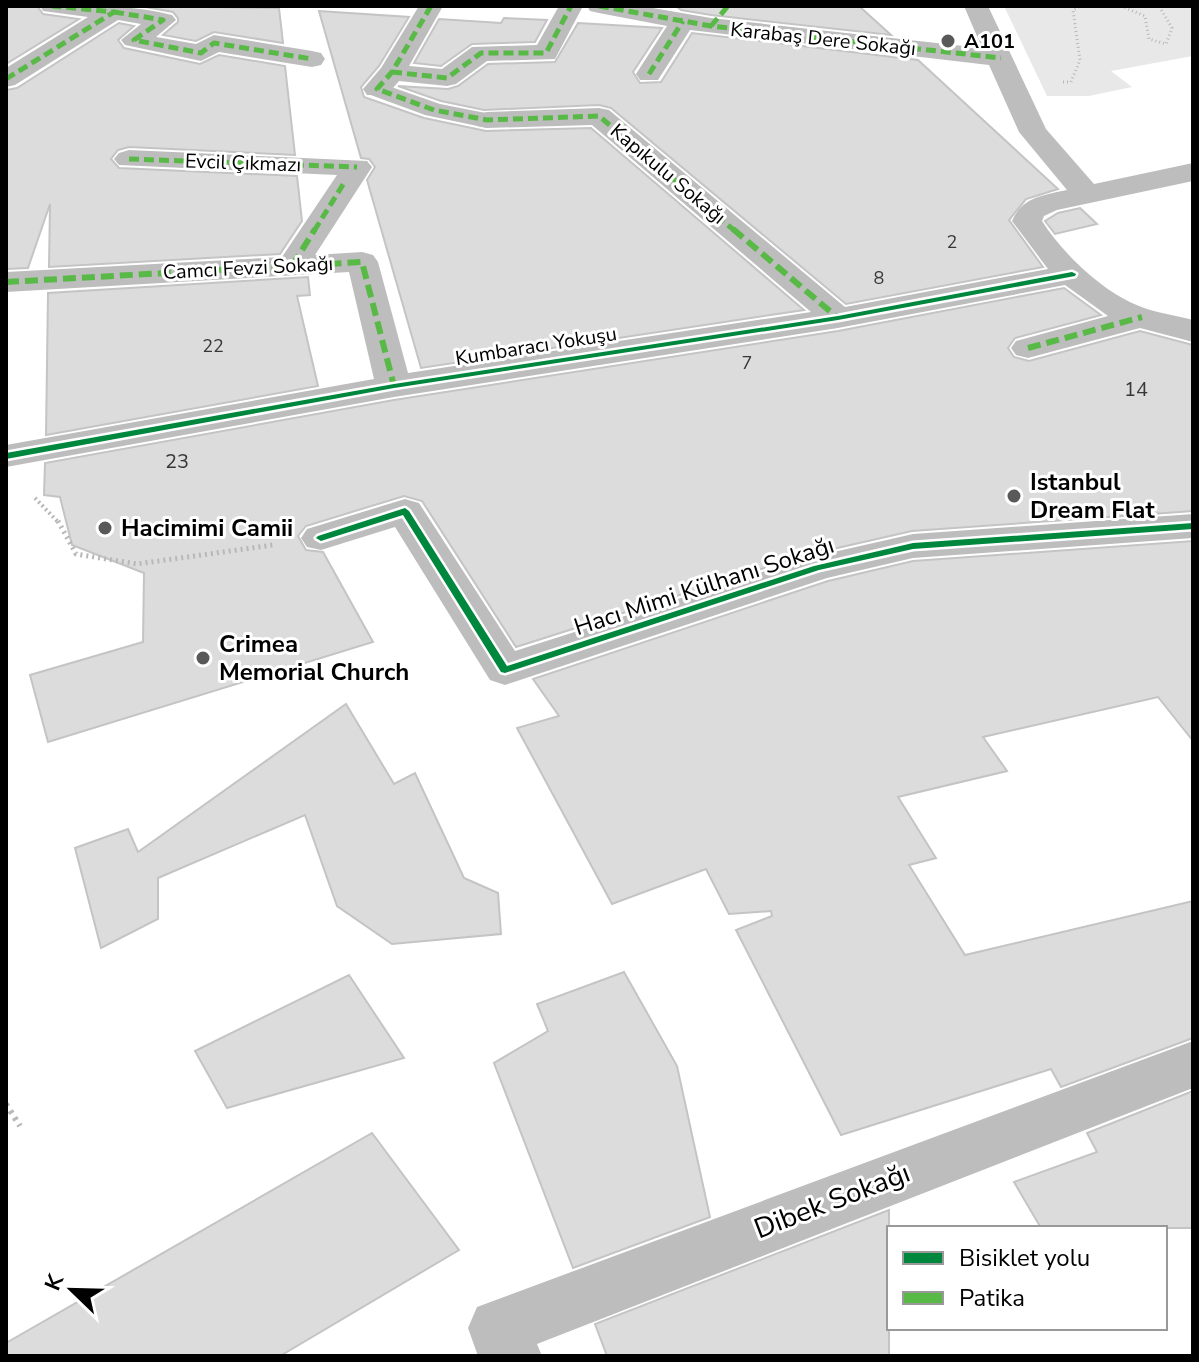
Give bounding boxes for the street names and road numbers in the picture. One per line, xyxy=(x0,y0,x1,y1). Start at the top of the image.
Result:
street label: Karabaş Dere Sokağı xyxy=(729,16,917,62)
street label: Kapıkulu Sokağı xyxy=(604,118,732,230)
street label: Evcil Çıkmazı xyxy=(184,147,302,179)
street label: Camcı Fevzi Sokağı xyxy=(162,250,334,286)
street label: Kumbaracı Yokuşu xyxy=(453,320,619,372)
street label: Hacı Mimi Külhanı Sokağı xyxy=(570,529,838,643)
street label: Dibek Sokağı xyxy=(749,1154,915,1248)

